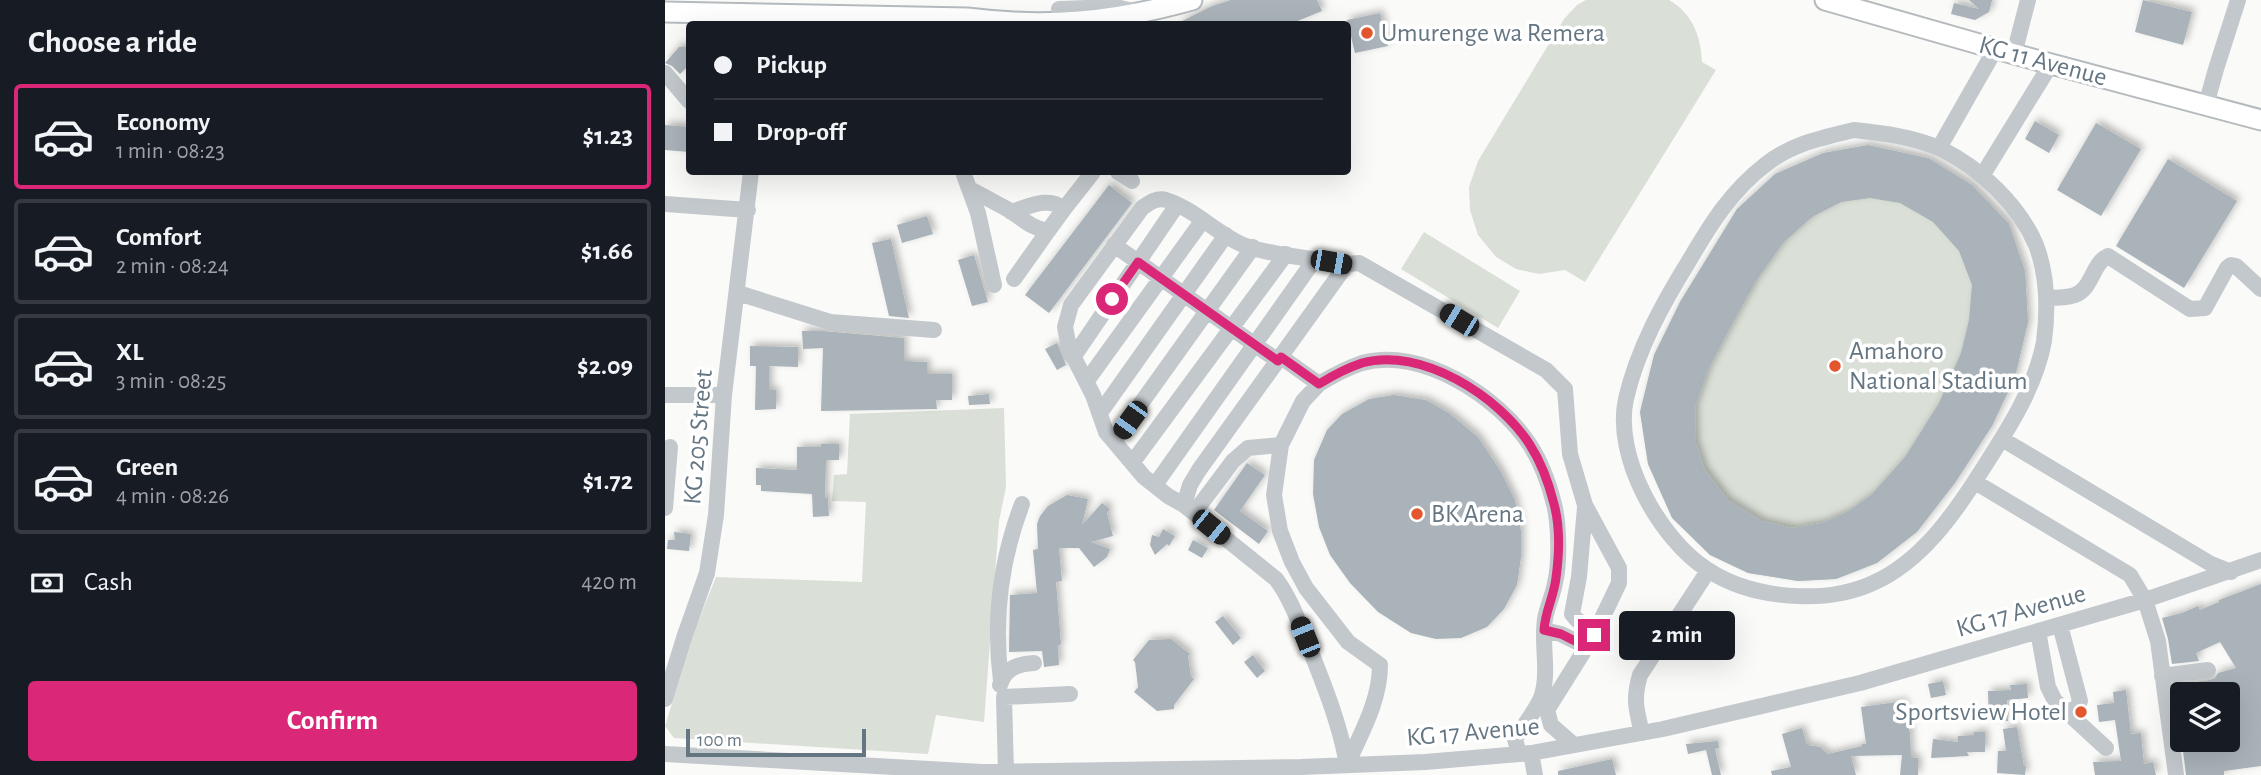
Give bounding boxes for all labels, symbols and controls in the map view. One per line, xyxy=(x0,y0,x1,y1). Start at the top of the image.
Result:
place label: Umurenge wa Remera xyxy=(1381,20,1605,46)
marker: Umurenge wa Remera xyxy=(1359,25,1375,41)
text: Choose a ride xyxy=(28,26,197,58)
street label: KG 11 Avenue xyxy=(1976,31,2110,91)
text: Pickup xyxy=(756,52,827,78)
icon: car xyxy=(32,105,95,168)
text: Economy xyxy=(116,109,210,135)
text: Drop-off xyxy=(756,119,845,145)
text: $1.23 xyxy=(583,123,633,149)
text: 1 min · 08:23 xyxy=(116,140,225,163)
icon: car xyxy=(32,220,95,283)
text: Comfort xyxy=(116,224,201,250)
text: $1.66 xyxy=(581,238,633,264)
car xyxy=(1309,248,1354,276)
text: 2 min · 08:24 xyxy=(116,255,229,278)
route start xyxy=(1096,283,1128,315)
car xyxy=(1436,300,1483,340)
icon: car xyxy=(32,335,95,398)
place label: Amahoro National Stadium xyxy=(1849,338,2028,394)
text: XL xyxy=(116,339,143,365)
text: $2.09 xyxy=(577,353,633,379)
marker: Amahoro National Stadium xyxy=(1827,358,1843,374)
street label: KG 205 Street xyxy=(679,368,717,506)
text: 3 min · 08:25 xyxy=(116,370,226,393)
car xyxy=(1110,397,1151,443)
icon: car xyxy=(32,450,95,513)
text: Green xyxy=(116,454,178,480)
text: $1.72 xyxy=(583,468,633,494)
text: 4 min · 08:26 xyxy=(116,485,229,508)
place label: BK Arena xyxy=(1431,501,1524,527)
car xyxy=(1189,506,1234,548)
marker: BK Arena xyxy=(1409,506,1425,522)
icon: cash xyxy=(28,564,66,602)
text: Cash xyxy=(84,569,133,595)
text: 420 m xyxy=(581,571,637,594)
street label: KG 17 Avenue xyxy=(1953,580,2089,642)
callout: 2 min xyxy=(1619,610,1734,660)
car xyxy=(1288,614,1323,660)
route end xyxy=(1578,619,1610,651)
text: 2 min xyxy=(1651,624,1703,647)
button: Confirm xyxy=(28,681,637,761)
map controls xyxy=(2170,682,2240,752)
button: layers xyxy=(2170,682,2240,752)
place label: Sportsview Hotel xyxy=(1895,699,2067,725)
marker: Sportsview Hotel xyxy=(2073,704,2089,720)
street label: KG 17 Avenue xyxy=(1405,713,1541,751)
scale bar xyxy=(686,726,866,758)
text: 100 m xyxy=(697,731,742,750)

